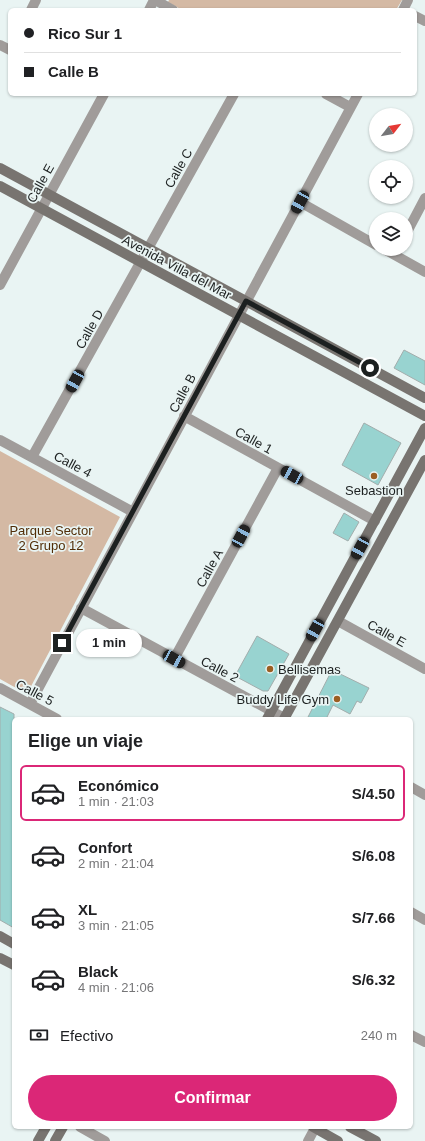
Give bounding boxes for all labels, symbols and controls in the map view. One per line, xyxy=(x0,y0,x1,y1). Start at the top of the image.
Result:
text: Rico Sur 1 xyxy=(48,25,122,42)
text: Calle B xyxy=(48,63,99,80)
north arrow xyxy=(369,108,413,152)
map controls xyxy=(369,108,413,256)
street label: Calle C xyxy=(162,146,195,191)
button: locate xyxy=(369,160,413,204)
street label: Calle E xyxy=(24,161,57,205)
car xyxy=(289,189,311,215)
button: layers xyxy=(369,212,413,256)
street label: Avenida Villa del Mar xyxy=(120,232,235,303)
street label: Calle D xyxy=(73,307,106,352)
route start xyxy=(361,359,379,377)
car xyxy=(64,368,86,394)
street label: Calle B xyxy=(166,371,199,415)
street label: Calle 1 xyxy=(232,424,275,457)
street label: Calle 4 xyxy=(51,448,94,481)
car xyxy=(279,464,305,486)
marker: Sebastion xyxy=(369,471,379,481)
place label: Sebastion xyxy=(345,483,403,498)
park label: Parque Sector 2 Grupo 12 xyxy=(9,523,93,553)
car xyxy=(230,523,252,549)
car xyxy=(349,535,371,561)
street label: Calle A xyxy=(193,546,226,590)
car xyxy=(304,617,326,643)
street label: Calle E xyxy=(365,617,409,650)
callout: 1 min xyxy=(76,629,142,657)
route end xyxy=(53,634,71,652)
text: 1 min xyxy=(92,635,126,650)
car xyxy=(161,648,187,670)
street label: Calle 2 xyxy=(198,653,241,686)
place label: Bellisemas xyxy=(278,662,341,677)
marker: Bellisemas xyxy=(265,664,275,674)
street label: Calle 5 xyxy=(13,676,56,709)
place label: Buddy Life Gym xyxy=(237,692,329,707)
marker: Buddy Life Gym xyxy=(332,694,342,704)
text: Elige un viaje xyxy=(28,731,143,751)
icon: car xyxy=(30,775,66,811)
text: Económico xyxy=(78,777,159,794)
text: S/4.50 xyxy=(352,785,395,802)
text: 1 min · 21:03 xyxy=(78,794,154,809)
icon: car xyxy=(30,837,66,873)
text: Confort xyxy=(78,839,132,856)
text: S/6.08 xyxy=(352,847,395,864)
text: 2 min · 21:04 xyxy=(78,856,154,871)
icon: car xyxy=(30,899,66,935)
text: XL xyxy=(78,901,97,918)
text: S/7.66 xyxy=(352,909,395,926)
text: 3 min · 21:05 xyxy=(78,918,154,933)
icon: car xyxy=(30,961,66,997)
text: Black xyxy=(78,963,118,980)
text: S/6.32 xyxy=(352,971,395,988)
text: 4 min · 21:06 xyxy=(78,980,154,995)
icon: cash xyxy=(28,1024,50,1046)
text: Efectivo xyxy=(60,1027,113,1044)
text: 240 m xyxy=(361,1028,397,1043)
button: Confirmar xyxy=(28,1075,397,1121)

